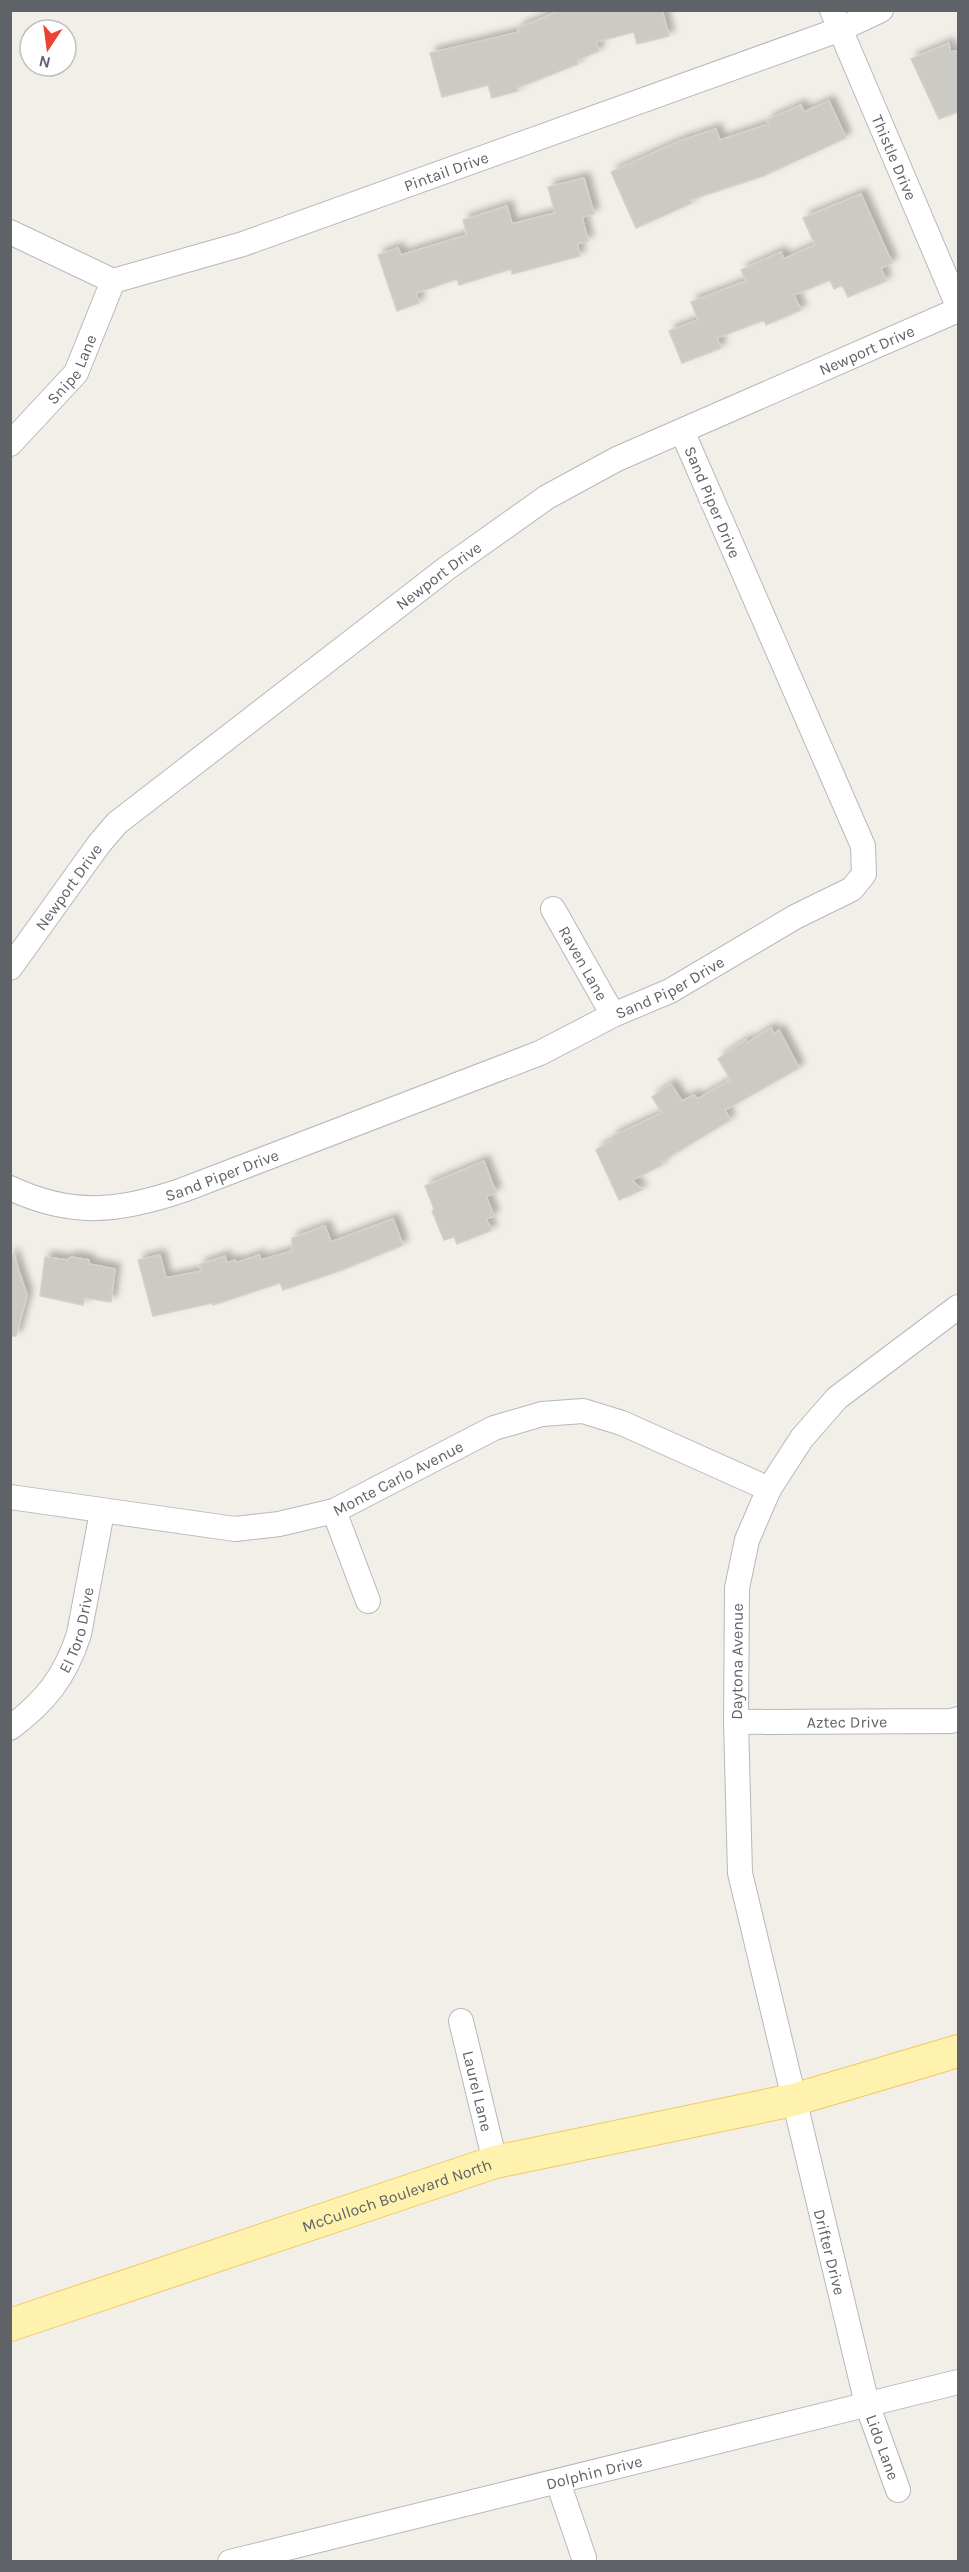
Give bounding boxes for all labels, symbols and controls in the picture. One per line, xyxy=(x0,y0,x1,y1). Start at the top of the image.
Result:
north arrow xyxy=(18,18,78,78)
text: N xyxy=(37,52,52,73)
street label: Thistle Drive xyxy=(868,112,921,203)
street label: Pintail Drive xyxy=(401,148,491,195)
street label: Newport Drive xyxy=(816,321,917,380)
street label: Snipe Lane xyxy=(43,332,101,408)
street label: Sand Piper Drive xyxy=(680,443,745,561)
street label: Newport Drive xyxy=(392,538,485,614)
street label: Newport Drive xyxy=(31,840,106,934)
street label: Raven Lane xyxy=(555,923,612,1004)
street label: Sand Piper Drive xyxy=(612,952,728,1023)
street label: Sand Piper Drive xyxy=(163,1145,281,1205)
street label: Monte Carlo Avenue xyxy=(330,1437,466,1520)
street label: El Toro Drive xyxy=(55,1586,98,1677)
street label: Daytona Avenue xyxy=(727,1603,747,1720)
street label: Aztec Drive xyxy=(807,1712,887,1732)
street label: Laurel Lane xyxy=(458,2049,496,2133)
street label: McCulloch Boulevard North xyxy=(300,2155,494,2236)
street label: Drifter Drive xyxy=(810,2207,849,2297)
street label: Lido Lane xyxy=(862,2412,903,2483)
street label: Dolphin Drive xyxy=(544,2451,644,2494)

